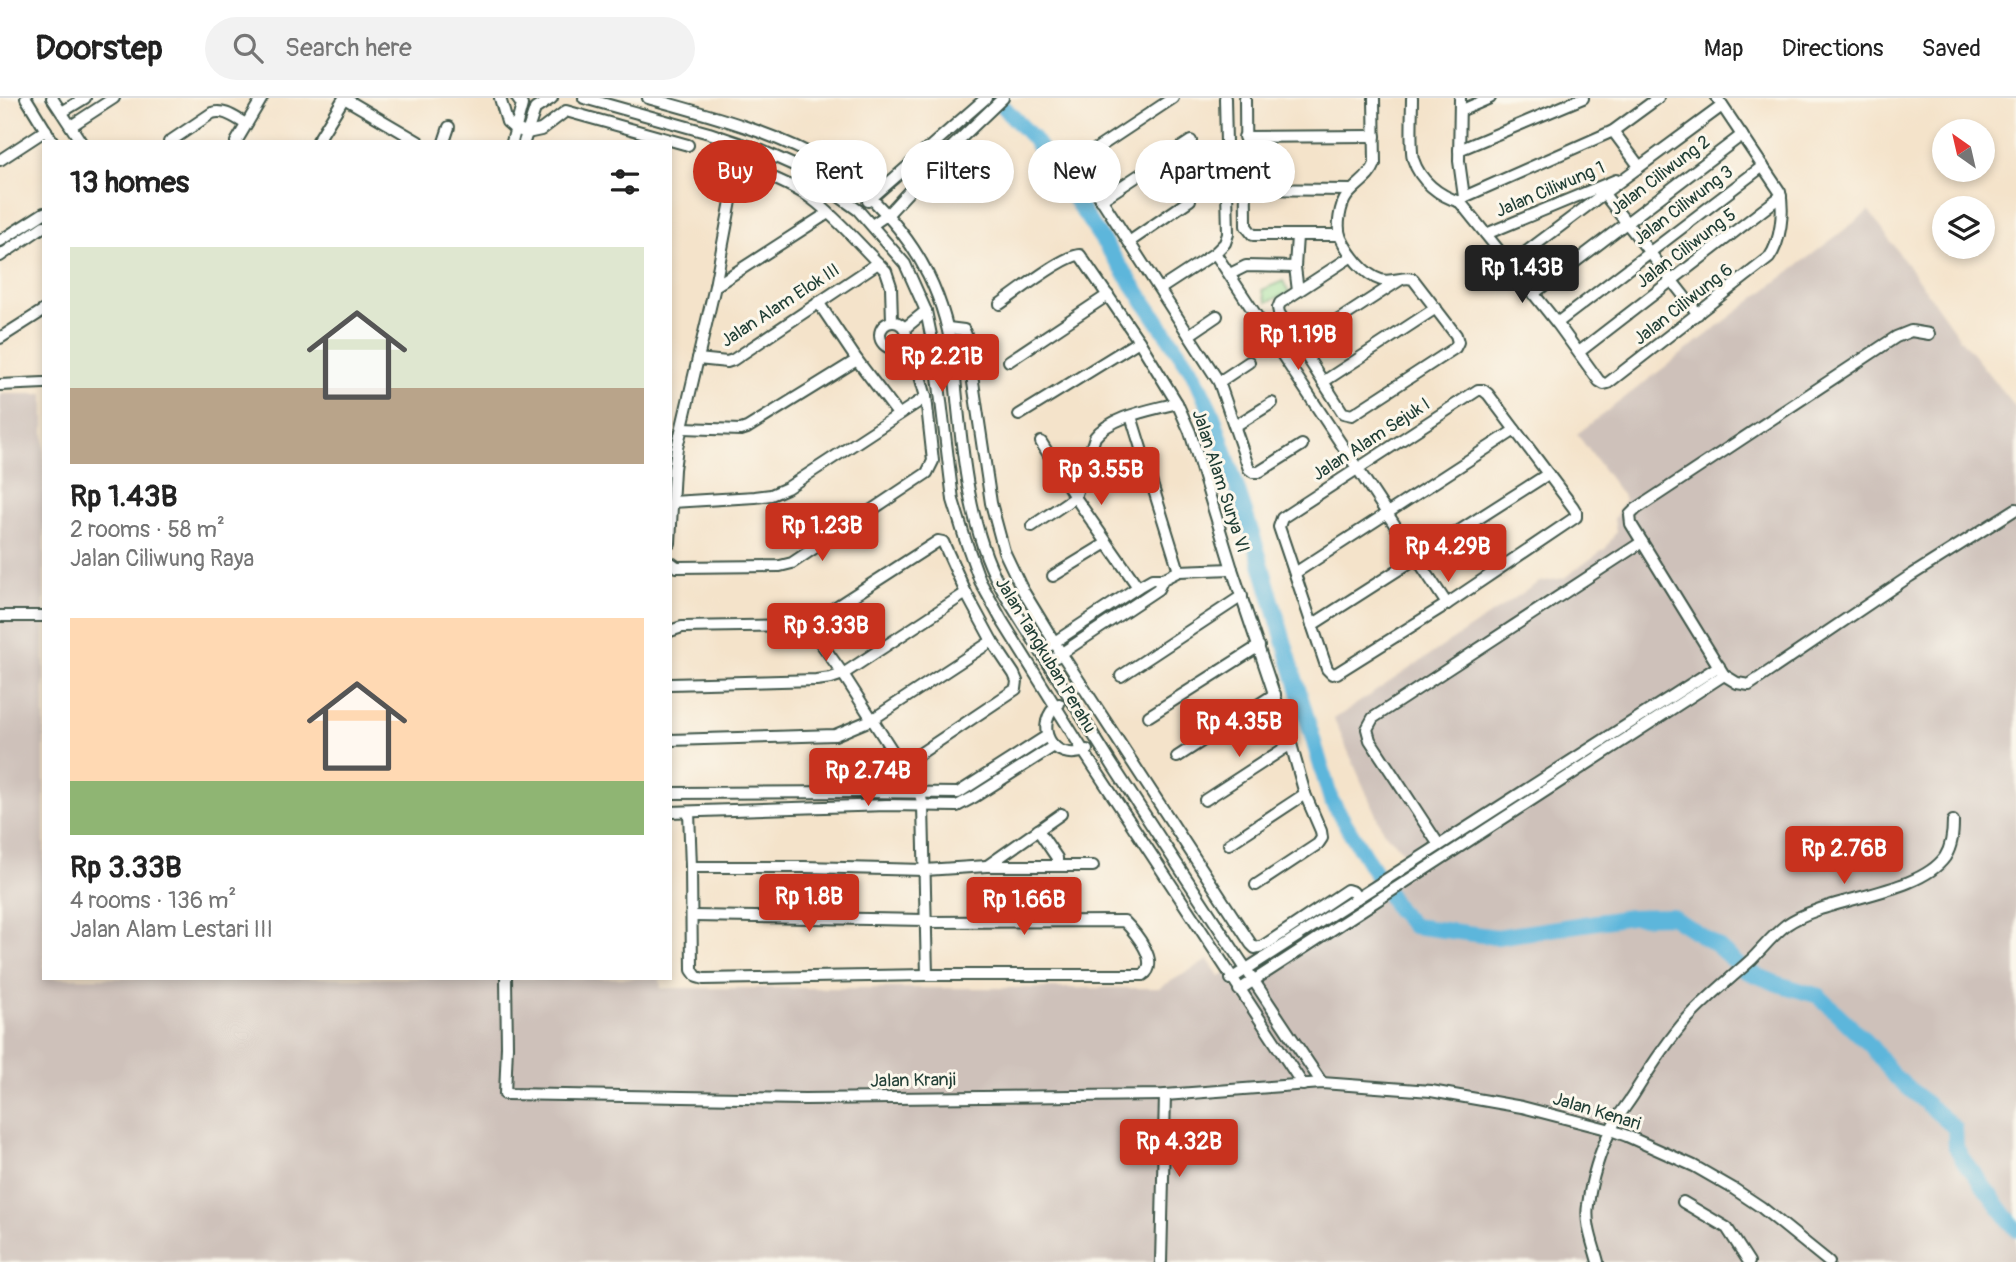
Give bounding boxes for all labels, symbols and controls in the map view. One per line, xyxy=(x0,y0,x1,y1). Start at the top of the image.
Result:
search box xyxy=(205,17,695,80)
text: Doorstep xyxy=(35,28,163,69)
icon: search xyxy=(229,29,267,67)
text: Search here xyxy=(285,32,412,64)
text: Map xyxy=(1704,34,1744,63)
text: Directions xyxy=(1782,34,1883,63)
text: Saved xyxy=(1921,34,1981,63)
north arrow xyxy=(1932,119,1995,182)
map controls xyxy=(1932,119,1995,259)
street label: Jalan Ciliwung 2 xyxy=(1606,130,1715,221)
chip: Buy xyxy=(693,140,777,203)
chip: Rent xyxy=(791,140,887,203)
chip: Filters xyxy=(901,140,1014,203)
chip: New xyxy=(1028,140,1121,203)
chip: Apartment xyxy=(1135,140,1295,203)
street label: Jalan Ciliwung 1 xyxy=(1492,156,1608,223)
street label: Jalan Ciliwung 3 xyxy=(1629,160,1738,251)
icon: filters xyxy=(606,163,644,201)
text: 13 homes xyxy=(70,164,189,201)
button: layers xyxy=(1932,196,1995,259)
street label: Jalan Ciliwung 5 xyxy=(1632,203,1741,293)
pin: Rp 1.43B xyxy=(1450,246,1594,305)
text: Rp 1.43B xyxy=(1481,253,1563,282)
street label: Jalan Alam Elok III xyxy=(716,258,844,352)
street label: Jalan Ciliwung 6 xyxy=(1629,258,1738,350)
icon: home xyxy=(294,292,420,418)
pin: Rp 1.19B xyxy=(1226,313,1370,372)
text: Rp 1.19B xyxy=(1259,320,1337,349)
pin: Rp 2.21B xyxy=(870,334,1014,394)
text: Rp 2.21B xyxy=(901,342,983,371)
street label: Jalan Alam Sejuk I xyxy=(1308,393,1435,486)
street label: Jalan Alam Surya VI xyxy=(1187,407,1255,556)
pin: Rp 3.55B xyxy=(1029,448,1173,507)
text: Rp 3.55B xyxy=(1059,455,1144,484)
text: Rp 1.43B xyxy=(70,478,177,515)
pin: Rp 1.23B xyxy=(750,504,894,563)
text: Rp 1.23B xyxy=(781,511,863,540)
text: 2 rooms · 58 m² xyxy=(70,515,225,544)
pin: Rp 4.29B xyxy=(1376,524,1520,584)
text: Rp 4.29B xyxy=(1405,532,1491,561)
text: Jalan Ciliwung Raya xyxy=(70,544,254,573)
street label: Jalan Tangkuban Perahu xyxy=(990,573,1101,737)
pin: Rp 3.33B xyxy=(754,603,898,663)
text: Rp 3.33B xyxy=(783,611,869,640)
icon: home xyxy=(294,663,420,789)
pin: Rp 4.35B xyxy=(1167,700,1311,759)
text: Rp 4.35B xyxy=(1196,707,1282,736)
pin: Rp 2.74B xyxy=(796,748,940,808)
text: Rp 2.74B xyxy=(825,756,911,785)
pin: Rp 2.76B xyxy=(1772,826,1916,886)
text: Rp 2.76B xyxy=(1801,834,1887,863)
text: Rp 3.33B xyxy=(70,849,182,886)
pin: Rp 1.8B xyxy=(744,874,874,934)
pin: Rp 1.66B xyxy=(952,878,1096,937)
text: Rp 1.8B xyxy=(775,882,843,911)
text: Rp 1.66B xyxy=(983,885,1065,914)
text: 4 rooms · 136 m² xyxy=(70,886,236,915)
text: Jalan Alam Lestari III xyxy=(70,915,273,944)
street label: Jalan Kranji xyxy=(870,1068,956,1093)
street label: Jalan Kenari xyxy=(1550,1087,1644,1136)
pin: Rp 4.32B xyxy=(1107,1119,1251,1179)
text: Rp 4.32B xyxy=(1136,1127,1222,1156)

